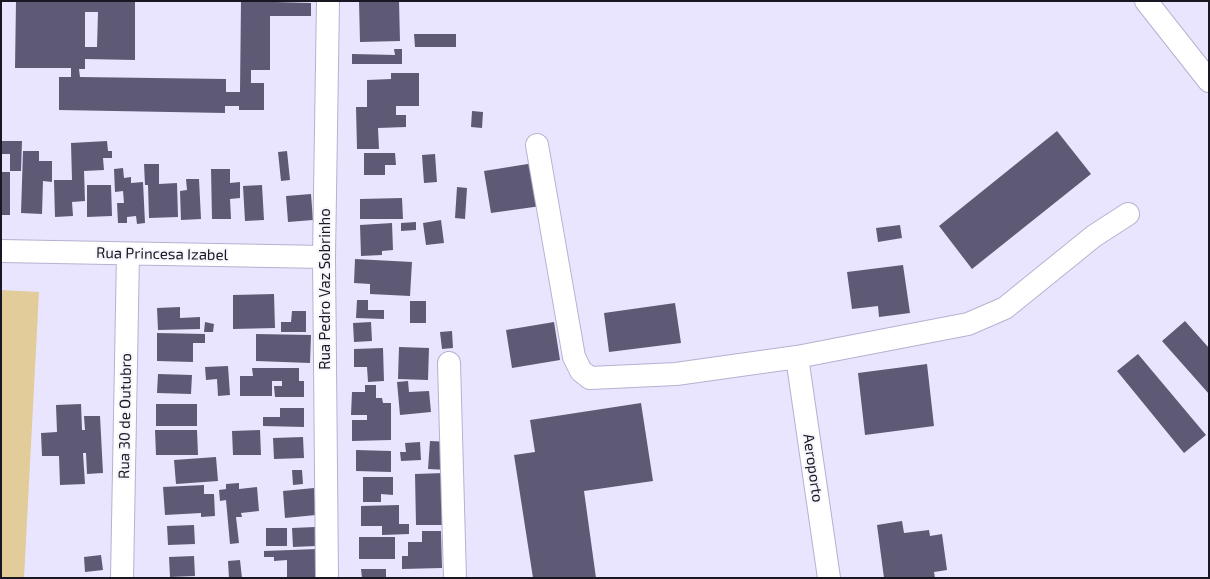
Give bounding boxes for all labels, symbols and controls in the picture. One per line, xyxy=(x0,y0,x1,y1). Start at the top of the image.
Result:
street label: Rua Pedro Vaz Sobrinho xyxy=(316,208,334,370)
street label: Rua Princesa Izabel xyxy=(96,244,228,264)
street label: Rua 30 de Outubro xyxy=(115,353,135,479)
street label: Aeroporto xyxy=(799,432,827,504)

